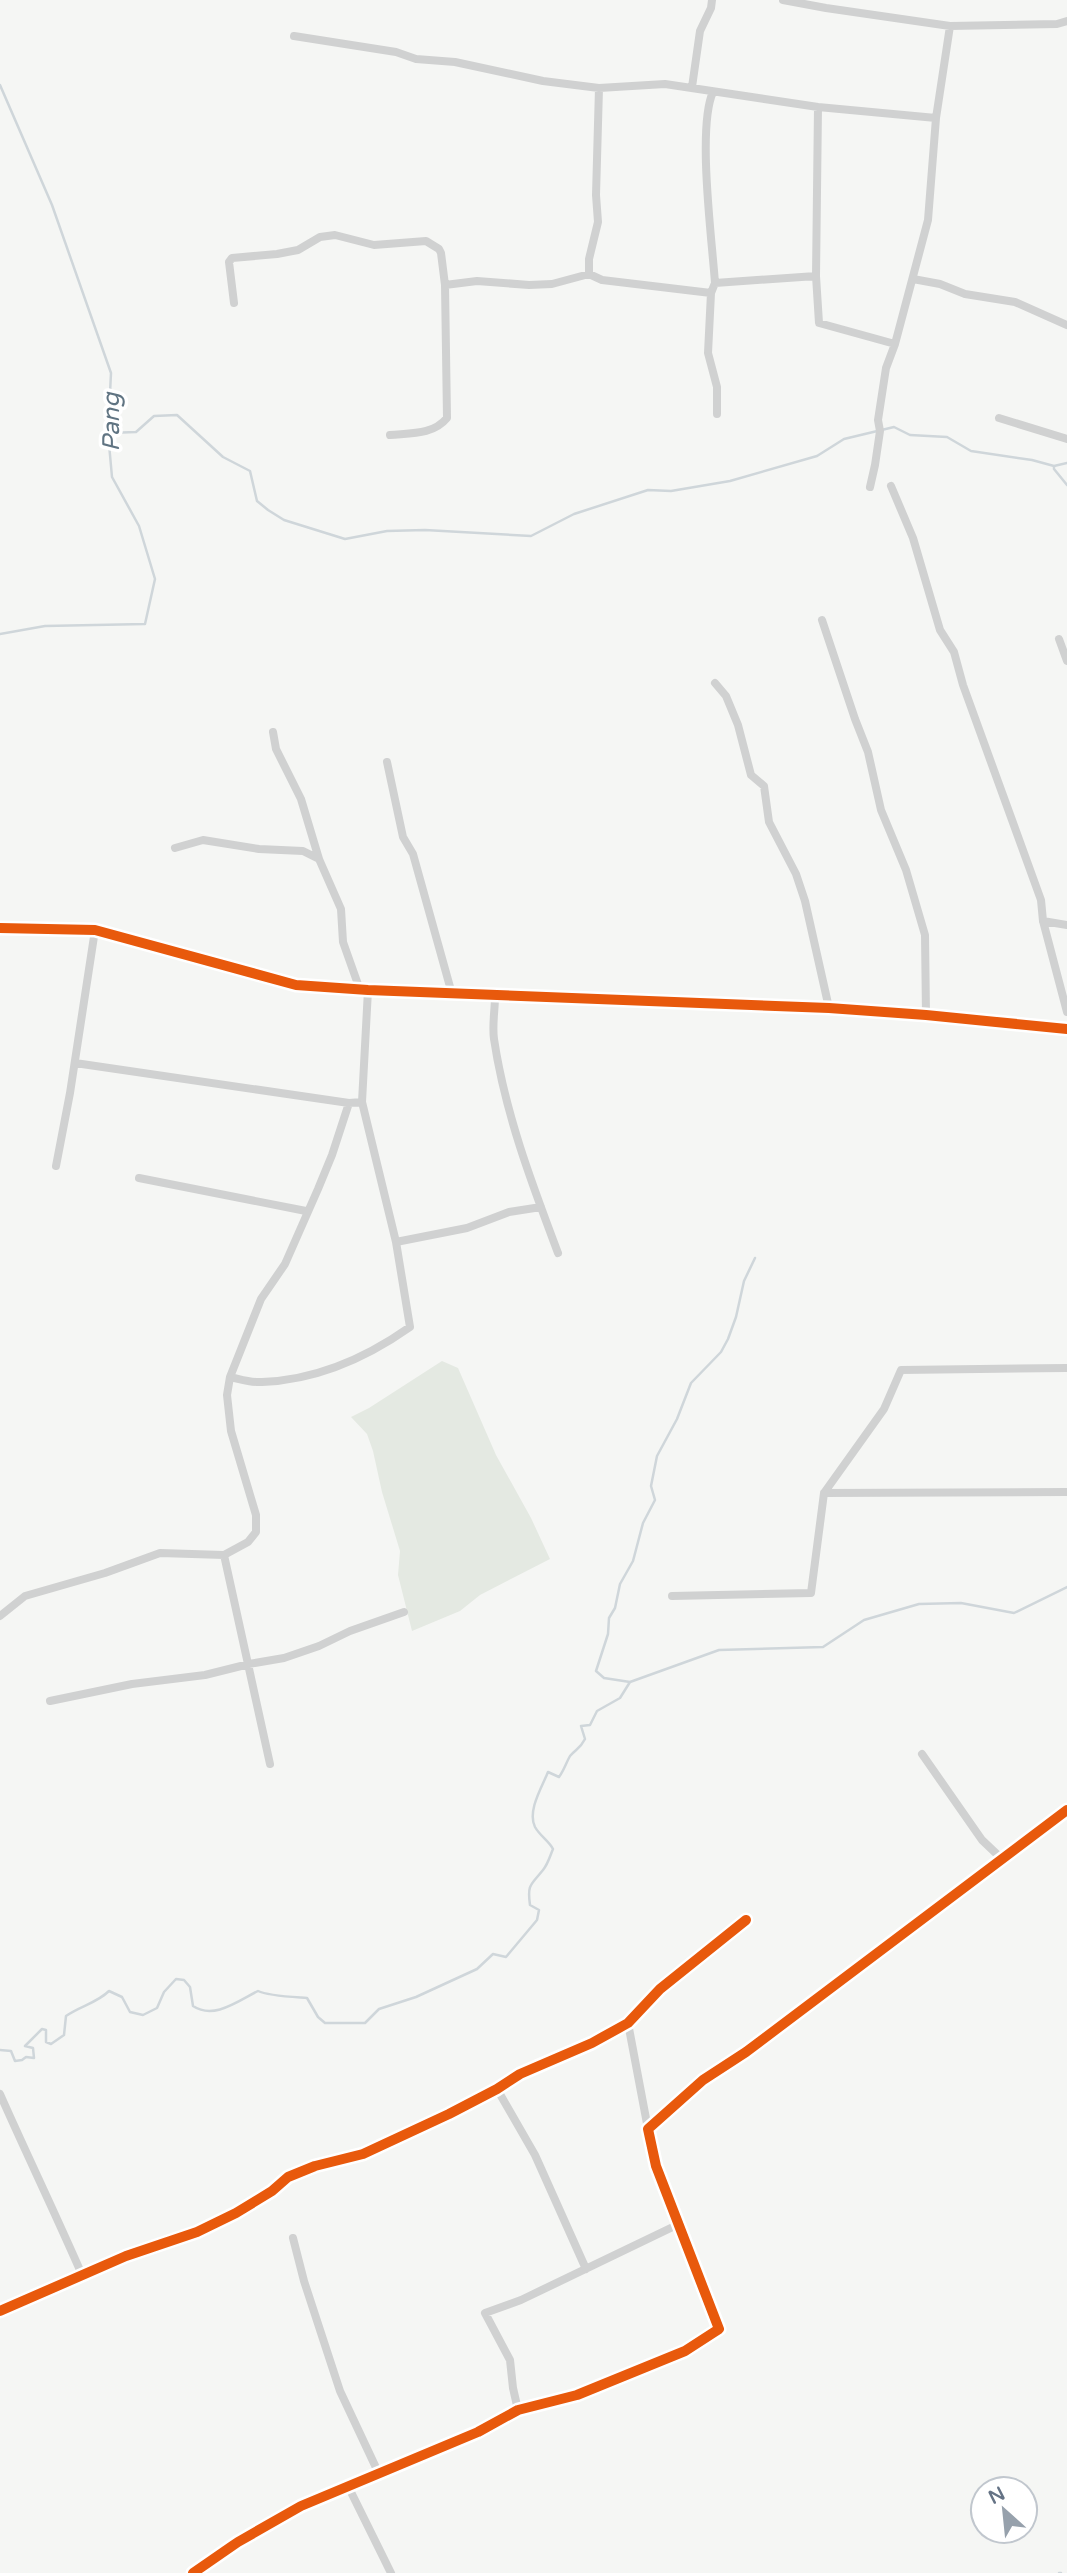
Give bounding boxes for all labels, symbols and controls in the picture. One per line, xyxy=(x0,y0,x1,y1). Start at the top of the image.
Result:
water label: Pang xyxy=(97,391,126,451)
north arrow xyxy=(969,2475,1039,2545)
text: N xyxy=(985,2482,1009,2509)

